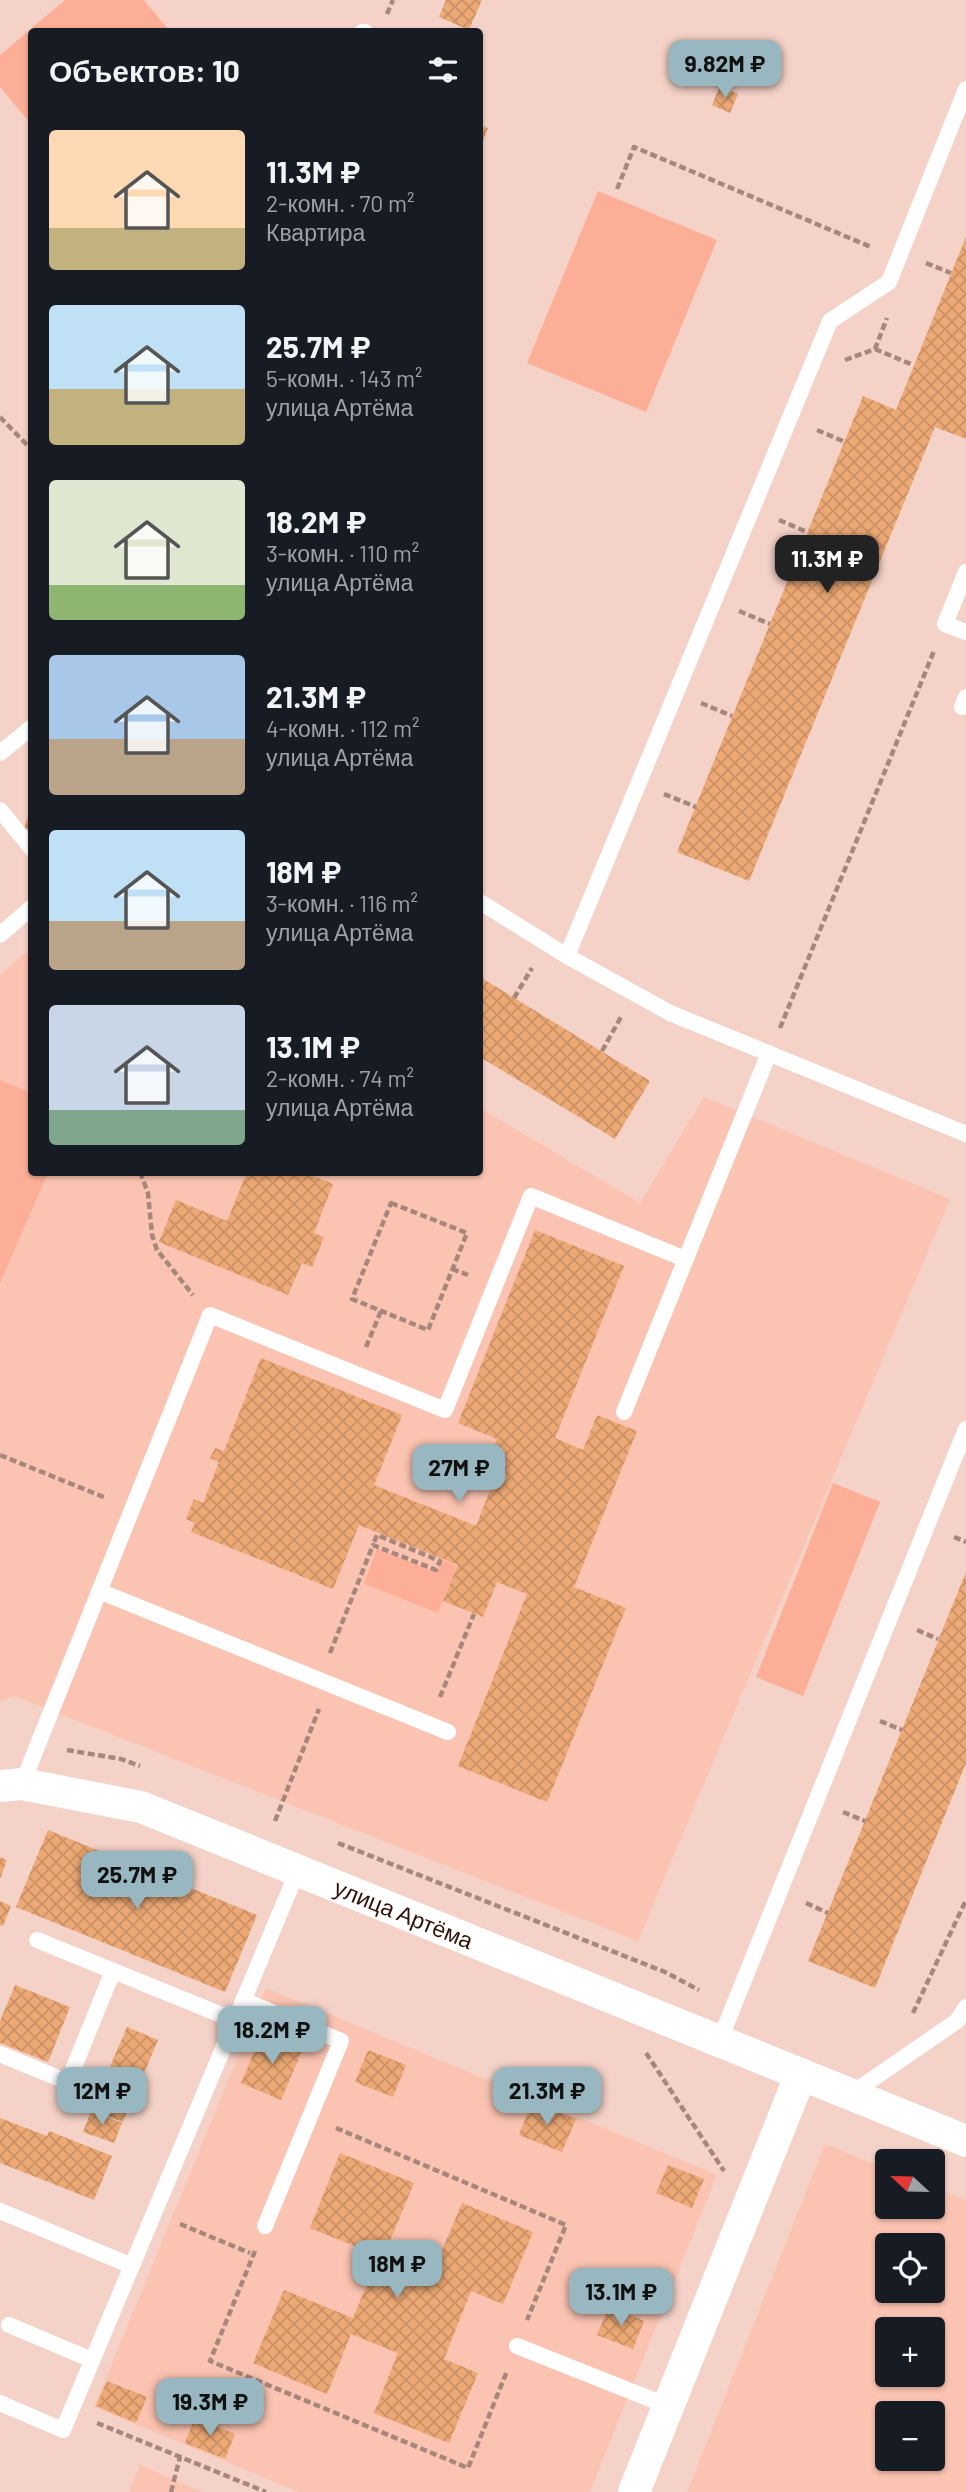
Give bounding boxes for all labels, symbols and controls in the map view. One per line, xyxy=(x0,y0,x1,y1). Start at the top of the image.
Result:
pin: 9.82M ₽ xyxy=(660,41,790,100)
text: 9.82M ₽ xyxy=(685,49,765,77)
icon: filters xyxy=(424,51,462,89)
text: Объектов: 10 xyxy=(49,52,240,88)
text: 11.3M ₽ xyxy=(266,153,360,189)
icon: home xyxy=(105,158,189,242)
text: 2-комн. · 70 m² xyxy=(266,189,414,217)
text: Квартира xyxy=(266,218,365,246)
text: 25.7M ₽ xyxy=(266,328,370,364)
icon: home xyxy=(105,333,189,417)
text: 5-комн. · 143 m² xyxy=(266,364,423,392)
text: улица Артёма xyxy=(266,393,413,421)
text: 18.2M ₽ xyxy=(266,503,366,539)
icon: home xyxy=(105,508,189,592)
pin: 11.3M ₽ xyxy=(762,536,892,595)
text: 3-комн. · 110 m² xyxy=(266,539,419,567)
text: 11.3M ₽ xyxy=(791,544,863,572)
text: улица Артёма xyxy=(266,568,413,596)
text: 21.3M ₽ xyxy=(266,678,366,714)
icon: home xyxy=(105,683,189,767)
text: 4-комн. · 112 m² xyxy=(266,714,419,742)
text: улица Артёма xyxy=(266,743,413,771)
text: 18M ₽ xyxy=(266,853,341,889)
icon: home xyxy=(105,858,189,942)
text: 3-комн. · 116 m² xyxy=(266,889,418,917)
text: улица Артёма xyxy=(266,918,413,946)
text: 13.1M ₽ xyxy=(266,1028,360,1064)
icon: home xyxy=(105,1033,189,1117)
text: 2-комн. · 74 m² xyxy=(266,1064,414,1092)
text: улица Артёма xyxy=(266,1093,413,1121)
pin: 27M ₽ xyxy=(410,1444,508,1504)
text: 27M ₽ xyxy=(428,1453,490,1481)
pin: 25.7M ₽ xyxy=(72,1852,202,1911)
text: 25.7M ₽ xyxy=(97,1860,177,1888)
street label: улица Артёма xyxy=(330,1873,478,1954)
pin: 18.2M ₽ xyxy=(207,2007,337,2066)
text: 18.2M ₽ xyxy=(234,2015,310,2043)
pin: 12M ₽ xyxy=(53,2068,151,2127)
pin: 21.3M ₽ xyxy=(482,2068,612,2127)
text: 12M ₽ xyxy=(73,2076,131,2104)
text: 21.3M ₽ xyxy=(509,2076,585,2104)
north arrow xyxy=(875,2149,945,2219)
map controls xyxy=(875,2149,945,2471)
button: locate xyxy=(875,2233,945,2303)
pin: 18M ₽ xyxy=(348,2240,446,2300)
text: 18M ₽ xyxy=(368,2249,426,2277)
pin: 13.1M ₽ xyxy=(556,2268,686,2328)
text: 13.1M ₽ xyxy=(585,2277,657,2305)
button: + xyxy=(875,2317,945,2387)
pin: 19.3M ₽ xyxy=(145,2378,275,2438)
text: 19.3M ₽ xyxy=(172,2387,248,2415)
button: − xyxy=(875,2401,945,2471)

